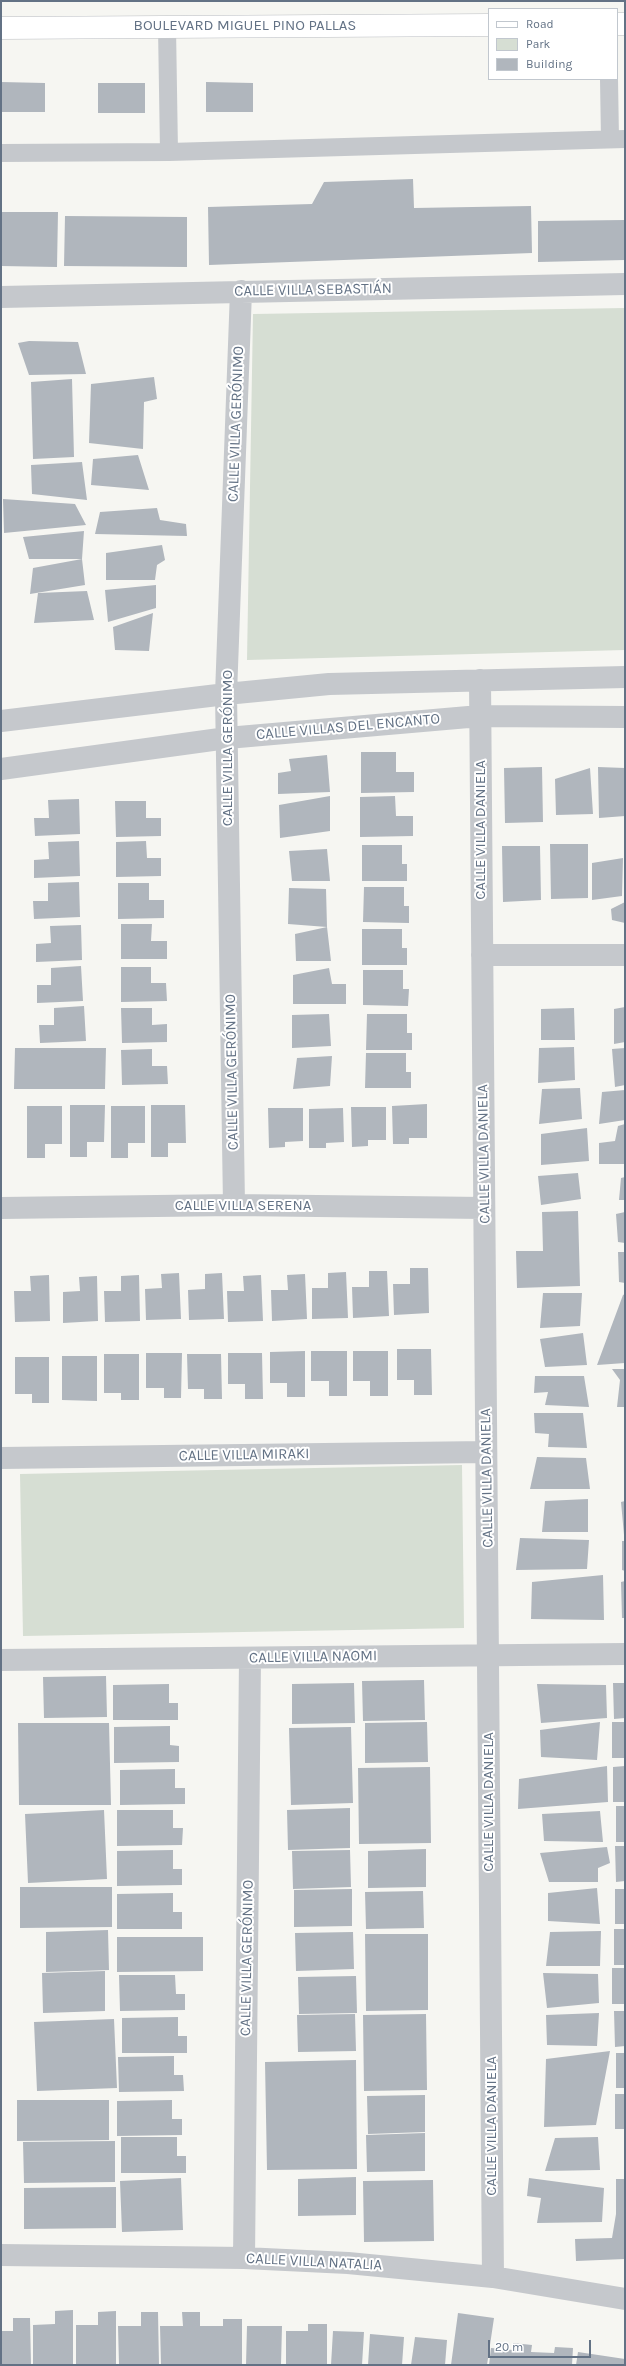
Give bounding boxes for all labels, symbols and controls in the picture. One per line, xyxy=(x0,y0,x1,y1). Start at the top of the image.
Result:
legend xyxy=(488,8,618,80)
street label: BOULEVARD MIGUEL PINO PALLAS xyxy=(134,17,356,35)
text: Road xyxy=(526,17,554,31)
text: Park xyxy=(526,37,550,51)
text: Building xyxy=(526,57,572,71)
street label: CALLE VILLA SEBASTIÁN xyxy=(234,280,392,300)
street label: CALLE VILLA GERÓNIMO xyxy=(224,345,248,503)
street label: CALLE VILLA GERÓNIMO xyxy=(219,670,237,826)
street label: CALLE VILLAS DEL ENCANTO xyxy=(255,710,441,744)
street label: CALLE VILLA DANIELA xyxy=(472,760,490,900)
street label: CALLE VILLA GERÓNIMO xyxy=(222,994,242,1150)
street label: CALLE VILLA DANIELA xyxy=(474,1084,494,1224)
street label: CALLE VILLA SERENA xyxy=(175,1197,311,1215)
street label: CALLE VILLA DANIELA xyxy=(477,1408,497,1548)
street label: CALLE VILLA MIRAKI xyxy=(179,1445,309,1465)
street label: CALLE VILLA NAOMI xyxy=(249,1647,377,1667)
street label: CALLE VILLA DANIELA xyxy=(480,1732,498,1872)
street label: CALLE VILLA GERÓNIMO xyxy=(237,1880,257,2036)
street label: CALLE VILLA DANIELA xyxy=(483,2056,501,2196)
street label: CALLE VILLA NATALIA xyxy=(245,2249,383,2275)
scale bar xyxy=(490,2332,593,2358)
text: 20 m xyxy=(495,2340,523,2354)

